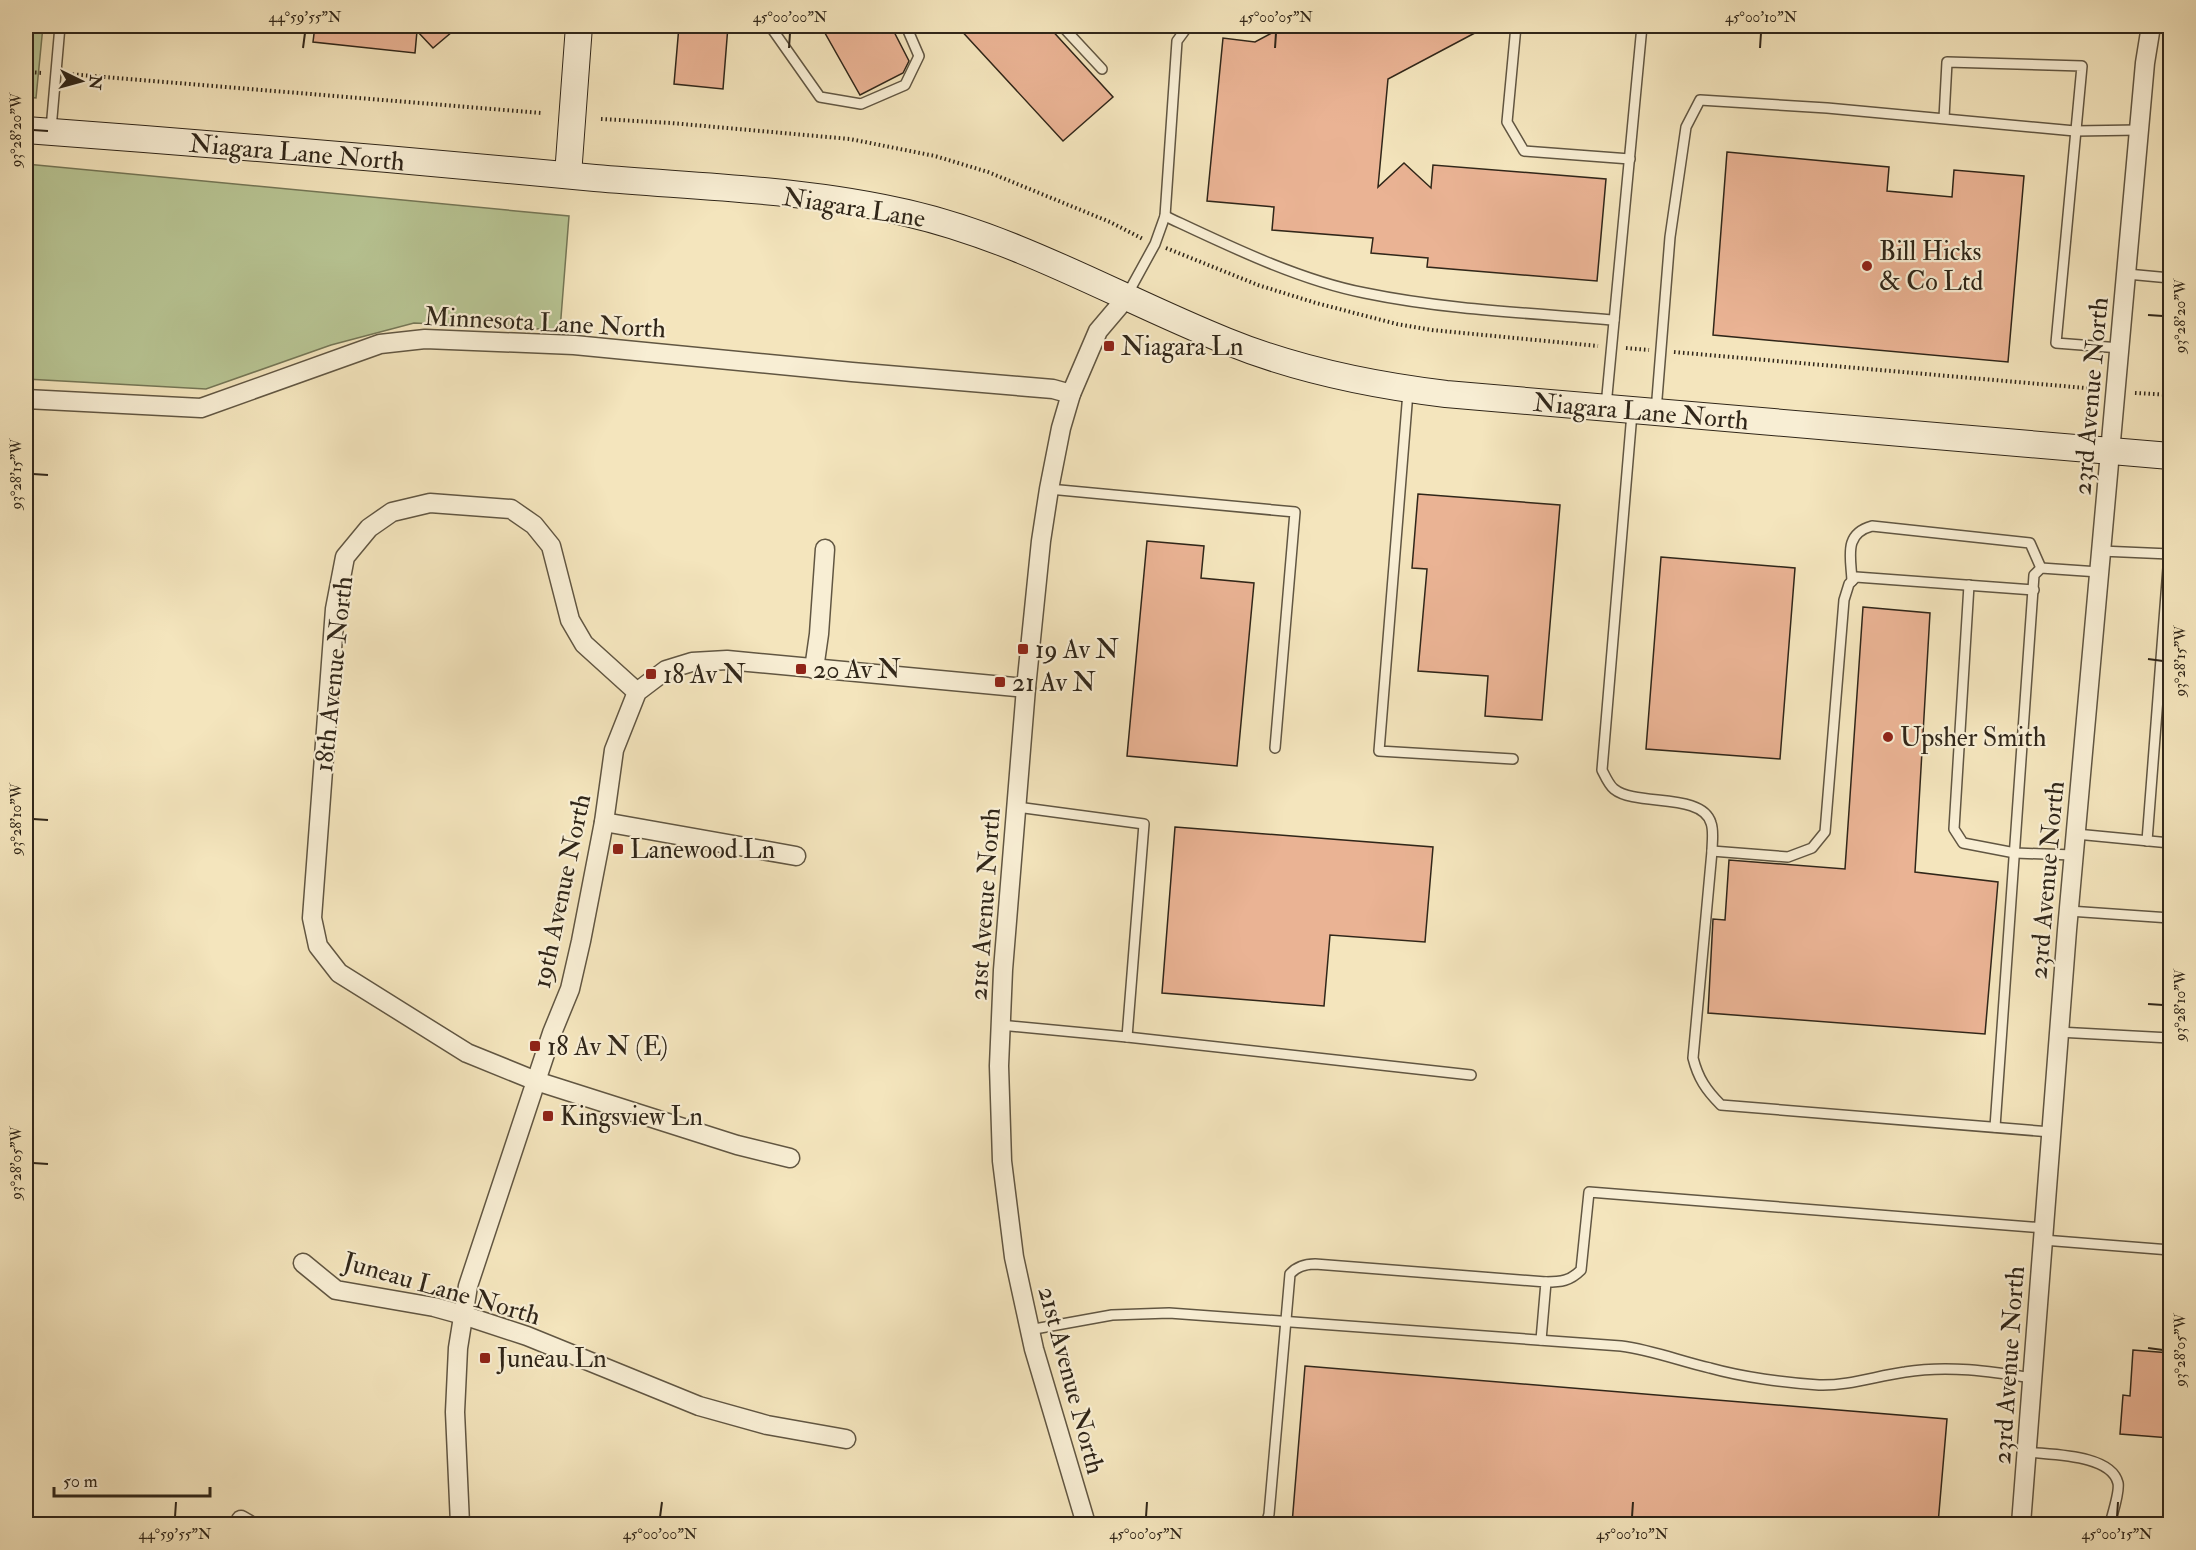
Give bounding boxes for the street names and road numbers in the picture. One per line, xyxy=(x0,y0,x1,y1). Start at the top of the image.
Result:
street label: Niagara Lane North xyxy=(188,128,406,178)
street label: Niagara Lane xyxy=(780,181,928,235)
street label: 23rd Avenue North xyxy=(2066,295,2116,496)
street label: Minnesota Lane North xyxy=(423,301,667,345)
street label: Niagara Lane North xyxy=(1532,387,1750,437)
street label: 18th Avenue North xyxy=(308,574,360,774)
street label: 23rd Avenue North xyxy=(2022,779,2072,980)
street label: 19th Avenue North xyxy=(526,791,598,991)
street label: 21st Avenue North xyxy=(962,806,1008,1001)
street label: Juneau Lane North xyxy=(339,1245,544,1332)
street label: 23rd Avenue North xyxy=(1986,1265,2032,1465)
street label: 21st Avenue North xyxy=(1031,1283,1112,1478)

